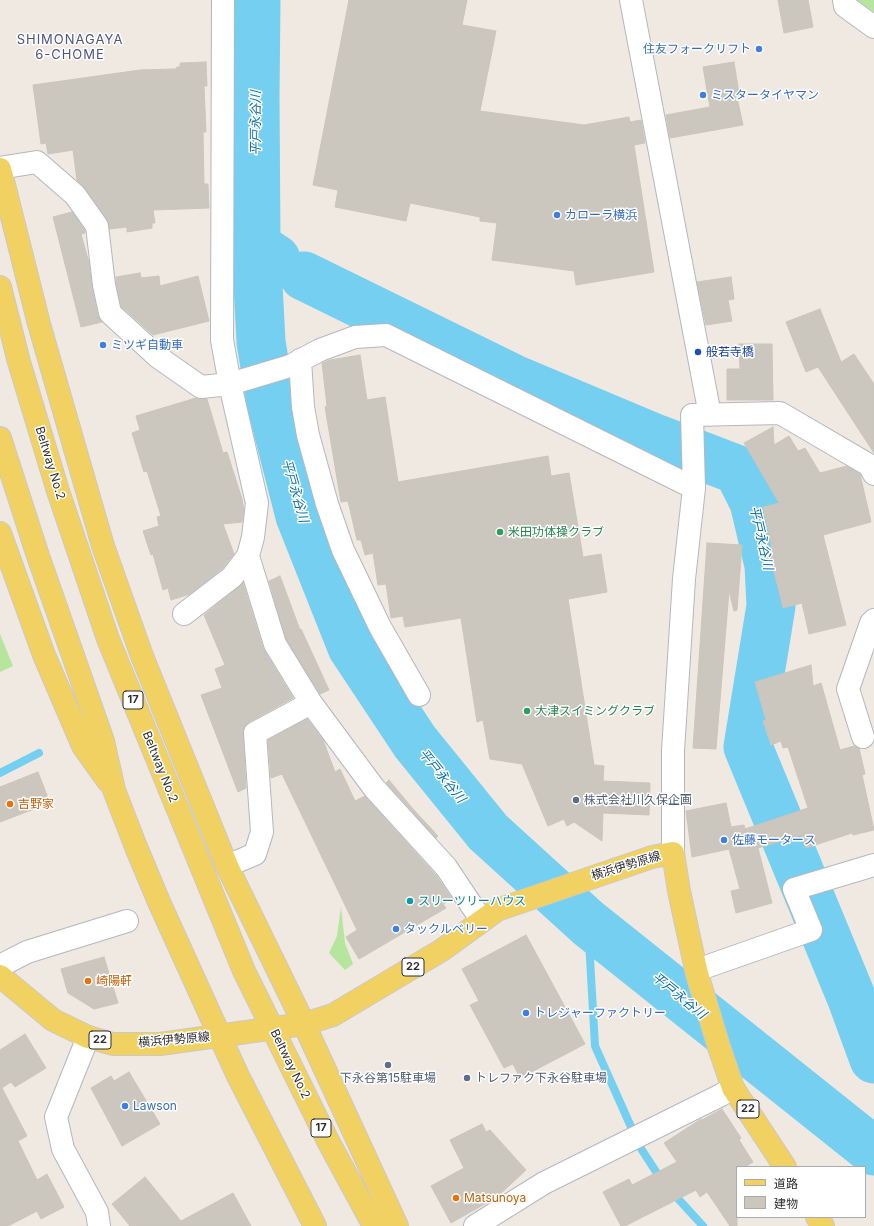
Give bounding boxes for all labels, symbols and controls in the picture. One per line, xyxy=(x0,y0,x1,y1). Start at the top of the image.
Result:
district label: SHIMONAGAYA 6-CHOME xyxy=(17,32,123,63)
place label: 住友フォークリフト xyxy=(643,42,751,56)
marker: 住友フォークリフト xyxy=(754,44,764,54)
place label: ミスタータイヤマン xyxy=(711,88,819,102)
marker: ミスタータイヤマン xyxy=(698,90,708,100)
water label: 平戸永谷川 xyxy=(248,91,264,155)
place label: カローラ横浜 xyxy=(565,208,637,222)
marker: カローラ横浜 xyxy=(552,210,562,220)
place label: ミツギ自動車 xyxy=(111,338,183,352)
marker: ミツギ自動車 xyxy=(98,340,108,350)
place label: 般若寺橋 xyxy=(706,345,754,359)
marker: 般若寺橋 xyxy=(693,347,703,357)
street label: Beltway No.2 xyxy=(32,425,68,501)
water label: 平戸永谷川 xyxy=(279,458,311,524)
water label: 平戸永谷川 xyxy=(746,505,776,571)
place label: 米田功体操クラブ xyxy=(508,525,604,539)
marker: 米田功体操クラブ xyxy=(495,527,505,537)
road number: 17 xyxy=(123,691,143,709)
place label: 大津スイミングクラブ xyxy=(535,704,655,718)
marker: 大津スイミングクラブ xyxy=(522,706,532,716)
street label: Beltway No.2 xyxy=(139,729,181,805)
water label: 平戸永谷川 xyxy=(415,746,469,806)
place label: 株式会社川久保企画 xyxy=(584,793,692,807)
marker: 株式会社川久保企画 xyxy=(571,795,581,805)
place label: 吉野家 xyxy=(18,797,54,811)
marker: 吉野家 xyxy=(5,799,15,809)
place label: 佐藤モータース xyxy=(732,833,816,847)
marker: 佐藤モータース xyxy=(719,835,729,845)
street label: 横浜伊勢原線 xyxy=(589,849,663,883)
place label: スリーツリーハウス xyxy=(418,894,526,908)
marker: スリーツリーハウス xyxy=(405,896,415,906)
place label: タックルベリー xyxy=(404,922,488,936)
marker: タックルベリー xyxy=(391,924,401,934)
road number: 22 xyxy=(402,958,424,976)
water label: 平戸永谷川 xyxy=(649,969,709,1023)
place label: 崎陽軒 xyxy=(96,974,132,988)
marker: 崎陽軒 xyxy=(83,976,93,986)
place label: トレジャーファクトリー xyxy=(534,1006,666,1020)
marker: トレジャーファクトリー xyxy=(521,1008,531,1018)
street label: Beltway No.2 xyxy=(267,1027,313,1101)
street label: 横浜伊勢原線 xyxy=(138,1030,210,1050)
road number: 22 xyxy=(89,1031,111,1049)
marker: 下永谷第15駐車場 xyxy=(383,1060,393,1070)
place label: 下永谷第15駐車場 xyxy=(340,1071,436,1085)
place label: トレファク下永谷駐車場 xyxy=(475,1071,607,1085)
marker: トレファク下永谷駐車場 xyxy=(462,1073,472,1083)
place label: Lawson xyxy=(133,1099,177,1113)
road number: 22 xyxy=(737,1100,759,1118)
marker: Lawson xyxy=(120,1101,130,1111)
road number: 17 xyxy=(311,1119,331,1137)
legend xyxy=(736,1166,866,1218)
text: 道路 xyxy=(774,1176,798,1191)
place label: Matsunoya xyxy=(464,1191,526,1205)
marker: Matsunoya xyxy=(451,1193,461,1203)
text: 建物 xyxy=(774,1196,798,1211)

